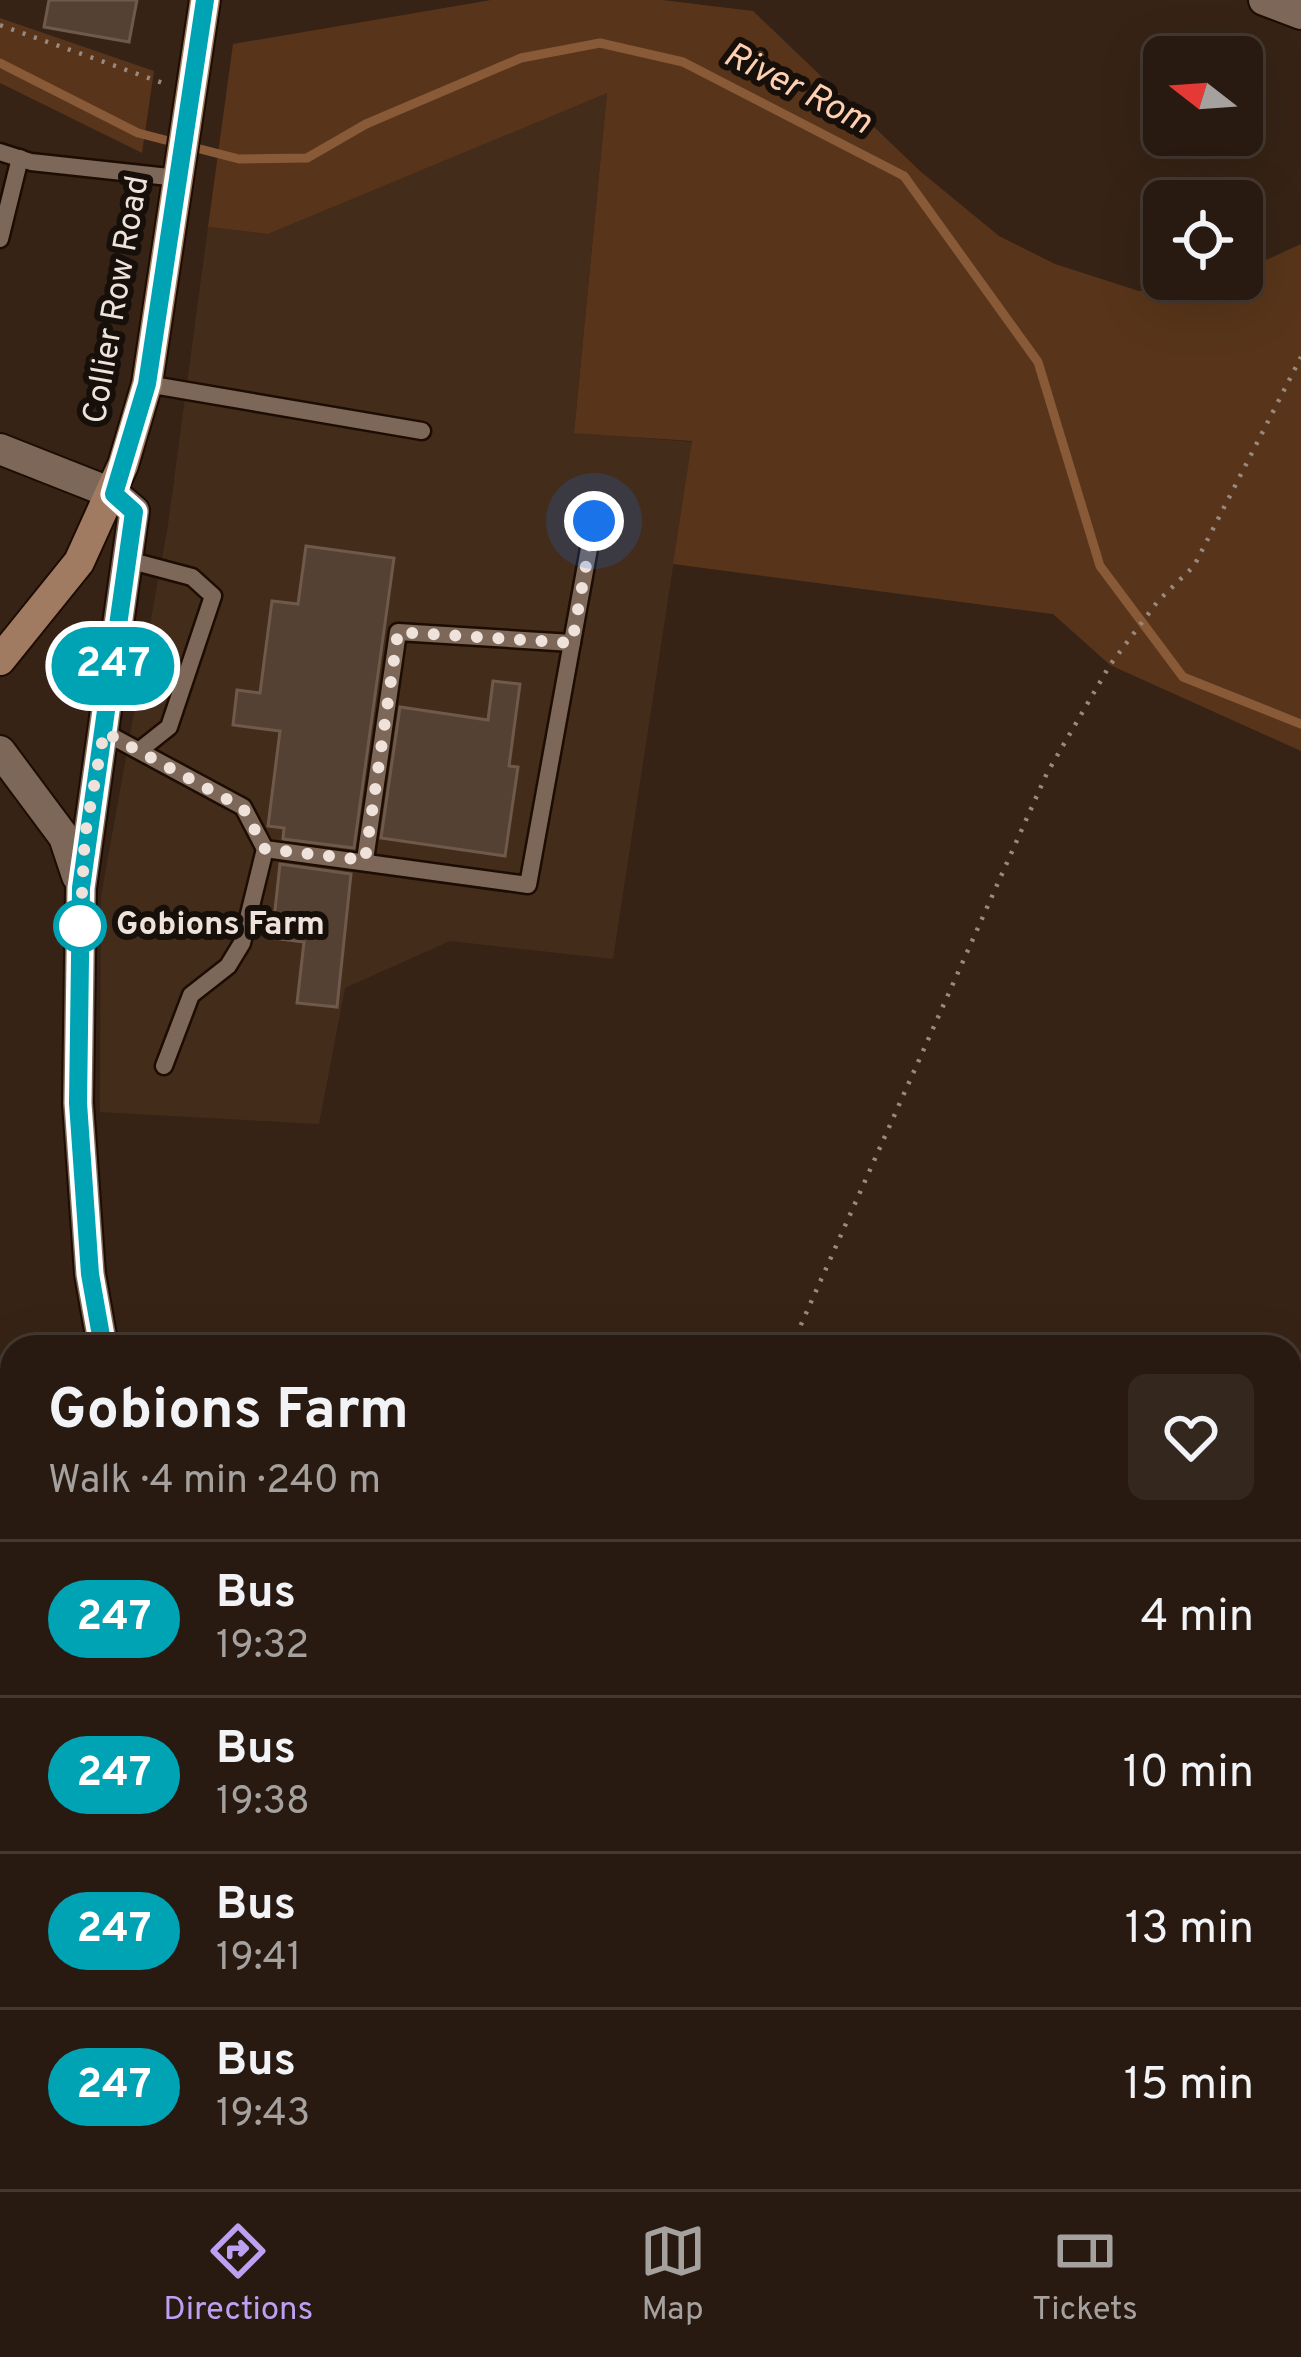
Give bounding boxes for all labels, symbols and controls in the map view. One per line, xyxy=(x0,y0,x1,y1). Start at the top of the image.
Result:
water label: River Rom xyxy=(715,33,879,147)
north arrow xyxy=(1143,36,1263,156)
map controls xyxy=(1143,36,1263,300)
street label: Collier Row Road xyxy=(76,173,160,427)
button: locate xyxy=(1143,180,1263,300)
your location xyxy=(564,491,624,551)
line badge: 247 xyxy=(44,627,182,705)
text: 247 xyxy=(75,639,151,692)
marker: Gobions Farm xyxy=(55,901,105,951)
place label: Gobions Farm xyxy=(116,905,325,947)
button: heart xyxy=(1128,1374,1254,1500)
text: Gobions Farm xyxy=(48,1377,409,1449)
text: Walk · 4 min · 240 m xyxy=(48,1458,381,1507)
text: Bus xyxy=(216,1566,296,1623)
text: 4 min xyxy=(1141,1590,1254,1647)
text: 247 xyxy=(76,1592,152,1645)
text: 19:32 xyxy=(216,1623,309,1672)
text: Bus xyxy=(216,1722,296,1779)
text: 10 min xyxy=(1123,1746,1254,1803)
text: 247 xyxy=(76,1748,152,1801)
text: 19:38 xyxy=(216,1779,310,1828)
text: Bus xyxy=(216,1878,296,1935)
text: 13 min xyxy=(1125,1902,1254,1959)
text: 247 xyxy=(76,1904,152,1957)
text: 19:41 xyxy=(216,1935,301,1984)
text: Bus xyxy=(216,2034,296,2091)
text: 15 min xyxy=(1124,2058,1254,2115)
text: 247 xyxy=(76,2060,152,2113)
text: 19:43 xyxy=(216,2091,310,2140)
tab: Directions xyxy=(163,2218,313,2332)
tab: Map xyxy=(640,2218,706,2332)
tab: Tickets xyxy=(1032,2218,1138,2332)

